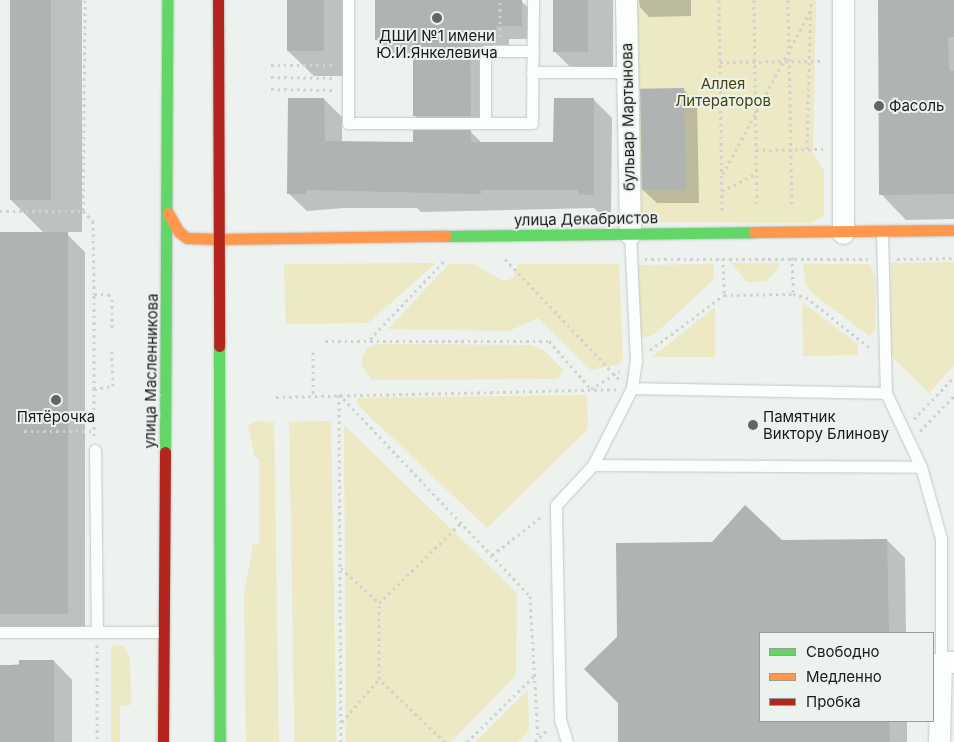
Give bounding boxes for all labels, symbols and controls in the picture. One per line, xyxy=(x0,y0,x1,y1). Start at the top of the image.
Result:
marker: ДШИ №1 имени Ю.И.Янкелевича xyxy=(431,12,443,24)
place label: ДШИ №1 имени Ю.И.Янкелевича xyxy=(376,26,498,61)
street label: бульвар Мартынова xyxy=(618,43,638,191)
park label: Аллея Литераторов xyxy=(675,74,771,109)
place label: Фасоль xyxy=(889,97,944,115)
marker: Фасоль xyxy=(873,100,885,112)
street label: улица Декабристов xyxy=(514,209,658,229)
street label: улица Масленникова xyxy=(141,293,161,449)
marker: Пятёрочка xyxy=(50,394,62,406)
place label: Памятник Виктору Блинову xyxy=(763,407,889,442)
place label: Пятёрочка xyxy=(17,408,95,426)
marker: Памятник Виктору Блинову xyxy=(747,419,759,431)
legend xyxy=(759,632,934,722)
text: Свободно xyxy=(806,642,880,661)
text: Медленно xyxy=(806,667,882,686)
text: Пробка xyxy=(806,692,861,711)

